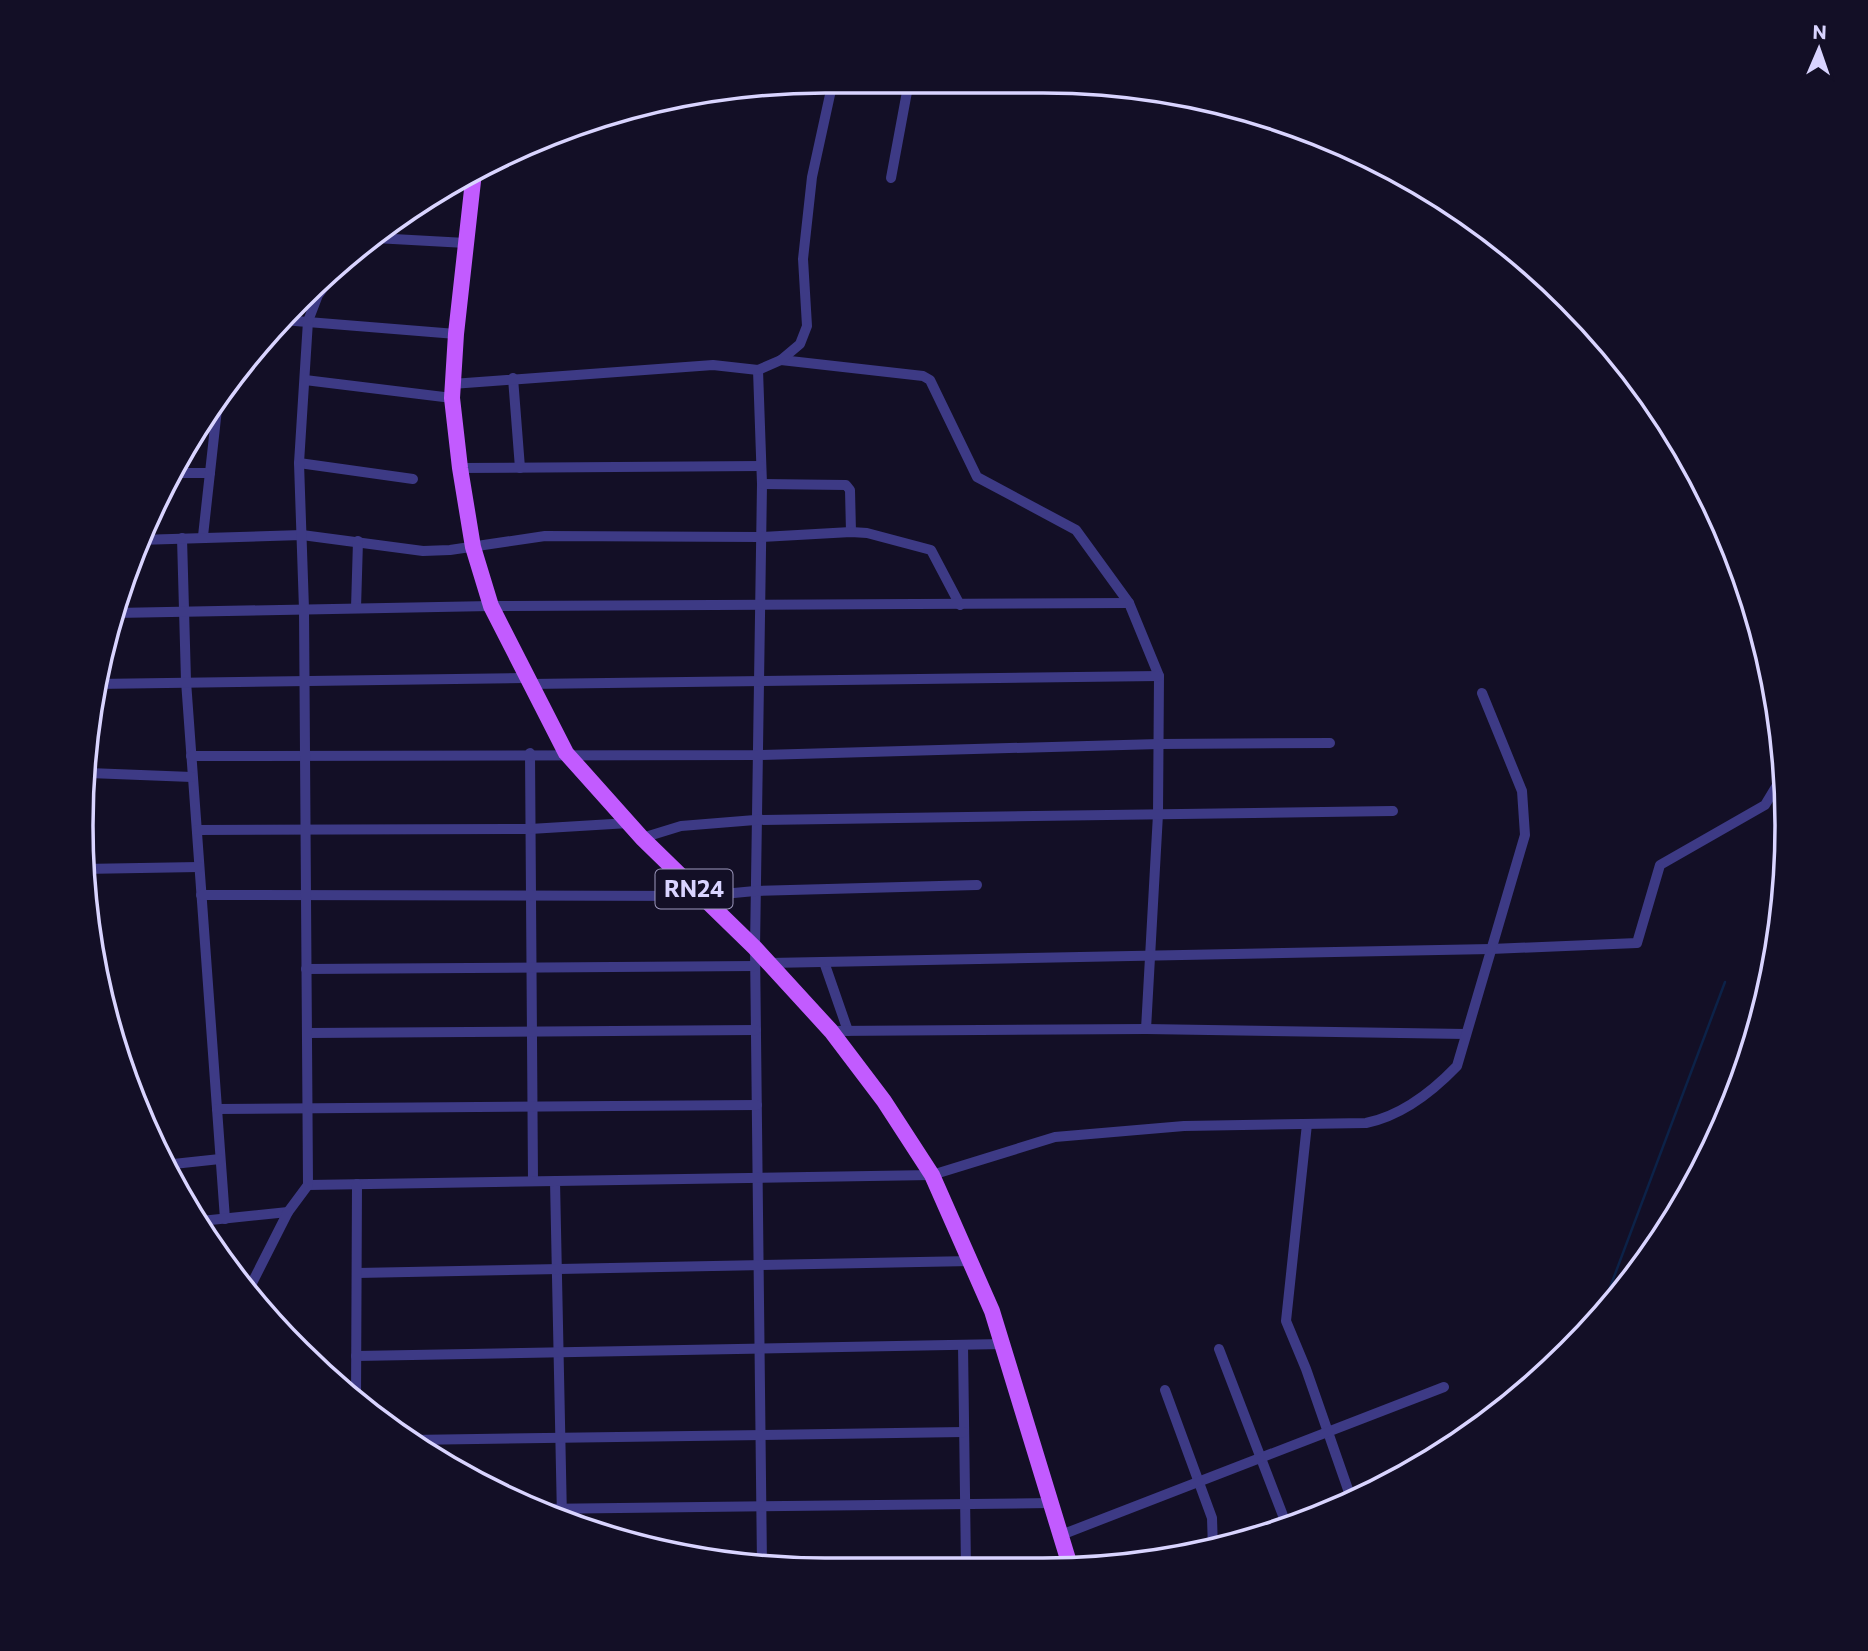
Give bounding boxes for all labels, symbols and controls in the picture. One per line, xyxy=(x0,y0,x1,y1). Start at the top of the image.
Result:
north arrow xyxy=(1784,14,1854,84)
text: N xyxy=(1812,20,1827,43)
road number: RN24 xyxy=(656,870,732,908)

